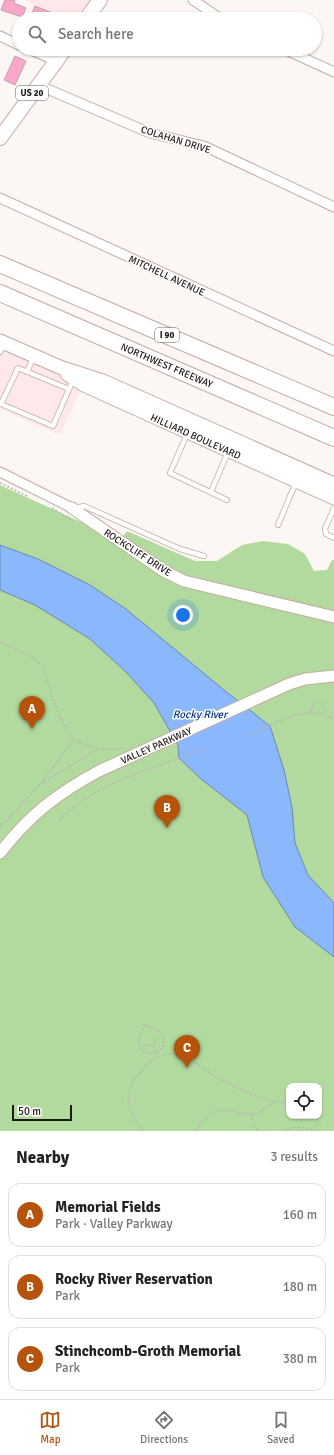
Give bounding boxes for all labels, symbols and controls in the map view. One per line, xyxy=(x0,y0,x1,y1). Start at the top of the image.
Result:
search box xyxy=(12,12,322,56)
icon: search xyxy=(26,23,48,45)
text: Search here xyxy=(58,25,134,43)
road number: US 20 xyxy=(16,86,48,100)
street label: COLAHAN DRIVE xyxy=(139,124,212,156)
street label: MITCHELL AVENUE xyxy=(127,253,207,299)
road number: I 90 xyxy=(155,328,179,342)
street label: NORTHWEST FREEWAY xyxy=(119,341,214,391)
street label: HILLIARD BOULEVARD xyxy=(149,412,243,462)
street label: ROCKCLIFF DRIVE xyxy=(102,527,174,579)
your location xyxy=(173,605,193,625)
pin: A xyxy=(19,696,45,729)
water label: Rocky River xyxy=(173,708,229,721)
street label: VALLEY PARKWAY xyxy=(119,725,194,767)
pin: B xyxy=(154,795,180,828)
pin: C xyxy=(174,1035,200,1068)
map controls xyxy=(286,1083,322,1119)
button: locate xyxy=(286,1083,322,1119)
scale bar xyxy=(12,1103,72,1122)
text: 50 m xyxy=(18,1105,41,1118)
text: Nearby xyxy=(16,1147,69,1168)
text: 3 results xyxy=(270,1149,318,1165)
text: Memorial Fields xyxy=(55,1198,161,1216)
text: A xyxy=(26,1207,34,1223)
text: 160 m xyxy=(283,1207,317,1223)
text: Park · Valley Parkway xyxy=(55,1216,173,1232)
text: Rocky River Reservation xyxy=(55,1270,213,1288)
text: B xyxy=(26,1279,34,1295)
text: 180 m xyxy=(283,1279,317,1295)
text: Park xyxy=(55,1288,80,1304)
text: Stinchcomb-Groth Memorial xyxy=(55,1342,241,1360)
text: C xyxy=(26,1351,34,1367)
text: 380 m xyxy=(283,1351,317,1367)
text: Park xyxy=(55,1360,80,1376)
tab: Map xyxy=(39,1409,61,1446)
tab: Directions xyxy=(140,1409,188,1446)
tab: Saved xyxy=(267,1409,295,1446)

